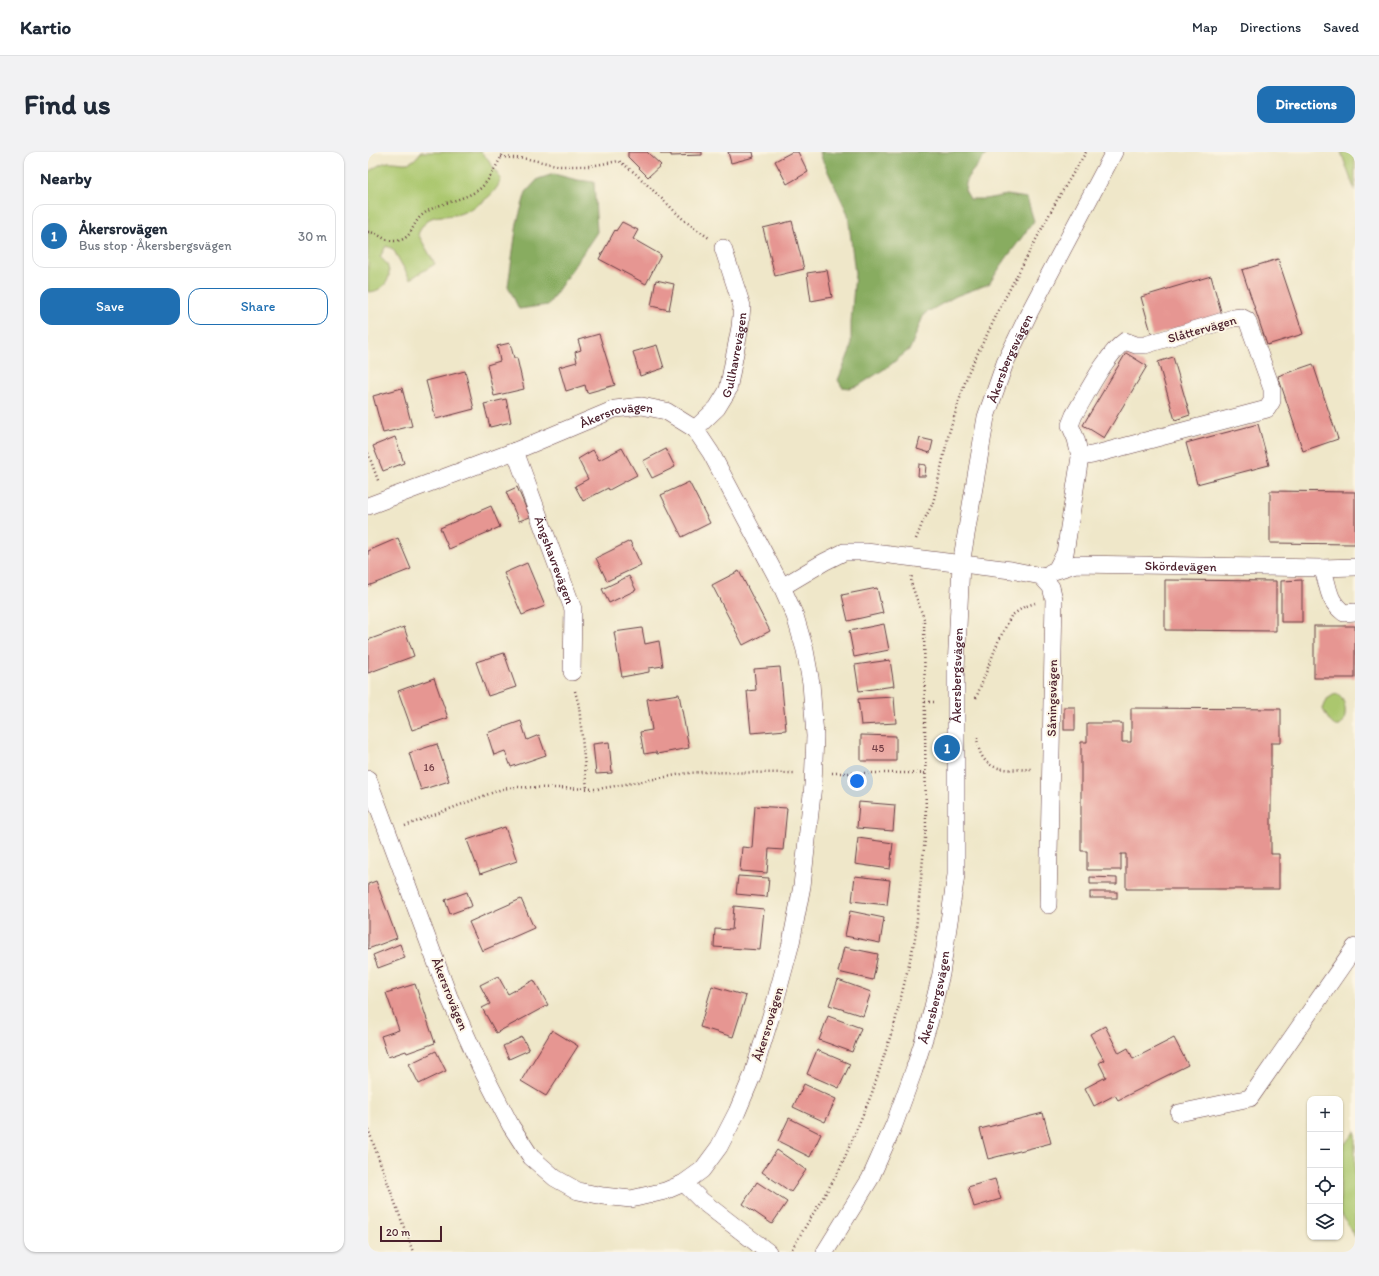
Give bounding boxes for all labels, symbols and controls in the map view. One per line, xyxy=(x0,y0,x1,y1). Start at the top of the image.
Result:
text: Kartio xyxy=(20,16,71,39)
text: Map xyxy=(1192,19,1218,36)
text: Directions xyxy=(1240,19,1301,36)
text: Saved xyxy=(1323,19,1359,36)
button: Directions xyxy=(1257,86,1355,123)
text: Find us xyxy=(24,87,111,121)
text: Nearby xyxy=(40,168,92,188)
text: Åkersrovägen xyxy=(79,220,168,238)
text: 1 xyxy=(51,229,57,244)
text: 30 m xyxy=(298,229,327,244)
text: Bus stop · Åkersbergsvägen xyxy=(79,238,232,253)
button: Save xyxy=(40,288,180,325)
button: Share xyxy=(188,288,328,325)
street label: Åkersbergsvägen xyxy=(984,311,1035,405)
street label: Gullhavrevägen xyxy=(717,312,749,401)
street label: Slåttervägen xyxy=(1166,312,1238,346)
street label: Åkersrovägen xyxy=(577,398,656,431)
street label: Ängshavrevägen xyxy=(532,514,578,606)
street label: Skördevägen xyxy=(1145,558,1217,574)
street label: Åkersbergsvägen xyxy=(949,627,965,723)
street label: Såningsvägen xyxy=(1044,659,1060,737)
pin: 1 xyxy=(934,733,960,763)
house number: 45 xyxy=(872,742,884,755)
house number: 16 xyxy=(424,761,435,774)
your location xyxy=(847,771,867,791)
street label: Åkersbergsvägen xyxy=(915,949,952,1046)
street label: Åkersrovägen xyxy=(429,956,472,1033)
street label: Åkersrovägen xyxy=(750,984,787,1063)
map controls xyxy=(1307,1096,1343,1240)
button: + xyxy=(1307,1096,1343,1132)
button: − xyxy=(1307,1132,1343,1168)
button: locate xyxy=(1307,1168,1343,1204)
button: layers xyxy=(1307,1204,1343,1240)
scale bar xyxy=(380,1224,442,1243)
text: 20 m xyxy=(386,1226,410,1239)

